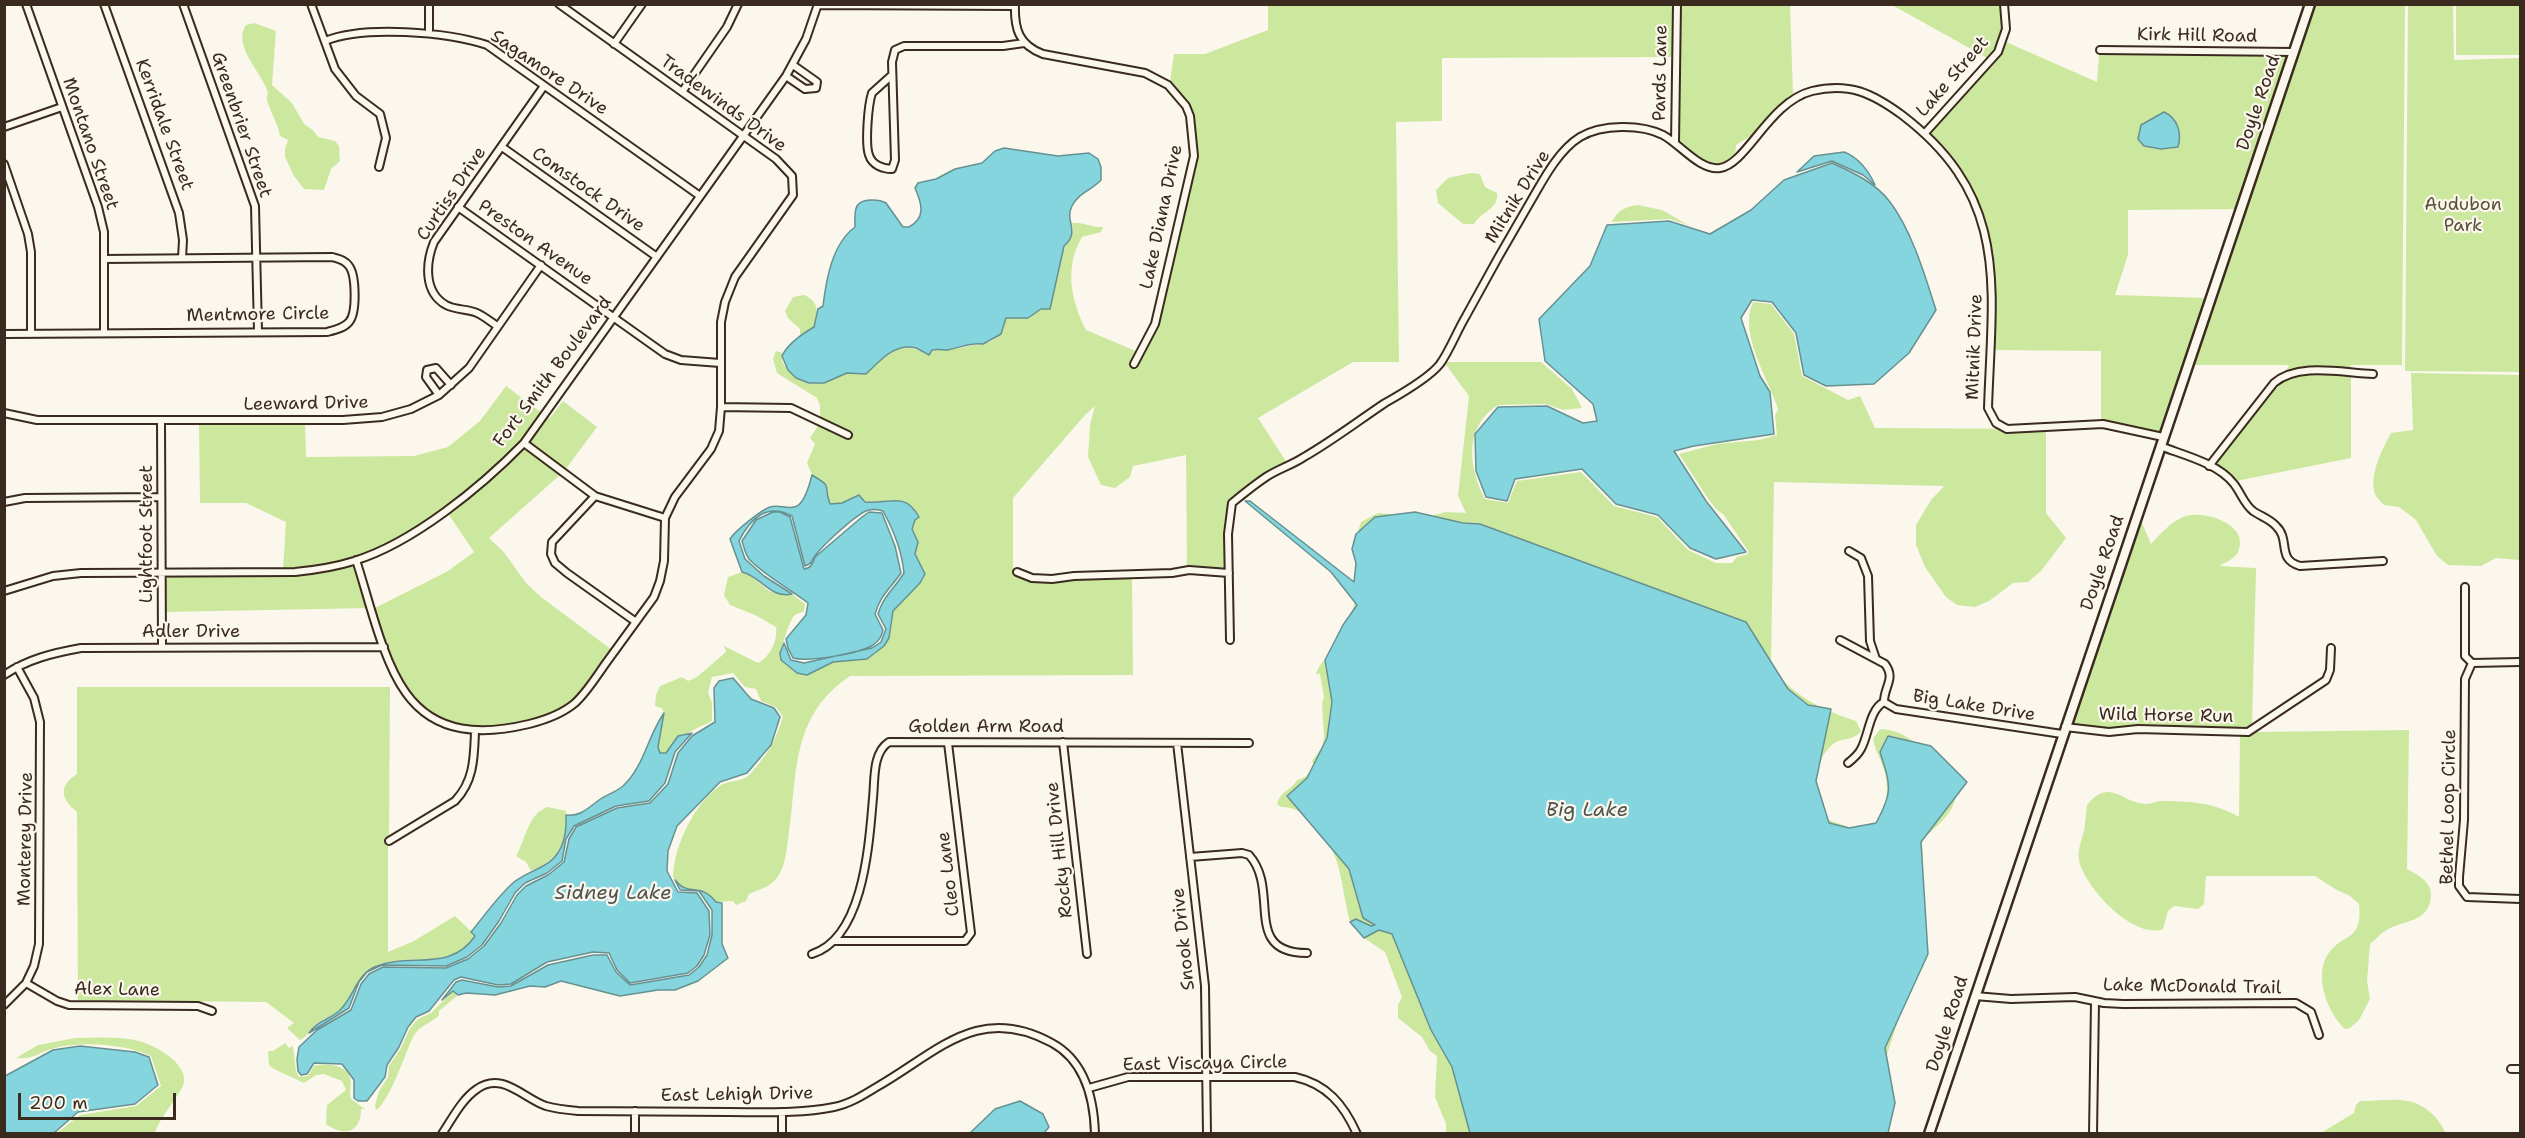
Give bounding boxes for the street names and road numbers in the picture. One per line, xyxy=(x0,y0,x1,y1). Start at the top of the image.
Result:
street label: Kirk Hill Road xyxy=(2137,24,2257,48)
street label: Pards Lane xyxy=(1649,25,1673,121)
street label: Sagamore Drive xyxy=(486,26,612,120)
street label: Lake Street xyxy=(1912,32,1994,122)
street label: Greenbrier Street xyxy=(206,49,276,201)
street label: Tradewinds Drive xyxy=(656,51,790,157)
street label: Doyle Road xyxy=(2233,52,2285,154)
street label: Kerridale Street xyxy=(130,56,198,194)
street label: Montano Street xyxy=(57,75,123,213)
street label: Curtiss Drive xyxy=(413,143,491,245)
street label: Comstock Drive xyxy=(527,143,649,237)
street label: Lake Diana Drive xyxy=(1136,143,1188,291)
street label: Mitnik Drive xyxy=(1481,146,1555,248)
street label: Preston Avenue xyxy=(474,195,596,291)
street label: Fort Smith Boulevard xyxy=(489,292,617,452)
street label: Mitnik Drive xyxy=(1962,294,1988,400)
street label: Mentmore Circle xyxy=(186,303,330,327)
street label: Leeward Drive xyxy=(243,392,369,416)
street label: Lightfoot Street xyxy=(136,465,158,603)
street label: Doyle Road xyxy=(2077,512,2129,614)
street label: Adler Drive xyxy=(142,621,240,643)
street label: Big Lake Drive xyxy=(1911,686,2037,726)
street label: Wild Horse Run xyxy=(2098,704,2234,728)
street label: Golden Arm Road xyxy=(908,716,1064,738)
street label: Bethel Loop Circle xyxy=(2437,729,2461,885)
street label: Monterey Drive xyxy=(14,772,38,906)
street label: Rocky Hill Drive xyxy=(1042,781,1078,919)
street label: Cleo Lane xyxy=(933,830,965,918)
street label: Snook Drive xyxy=(1168,887,1200,991)
street label: Doyle Road xyxy=(1922,973,1974,1075)
street label: Lake McDonald Trail xyxy=(2103,975,2281,999)
street label: Alex Lane xyxy=(74,978,160,1002)
street label: East Viscaya Circle xyxy=(1122,1052,1288,1076)
street label: East Lehigh Drive xyxy=(661,1083,813,1107)

